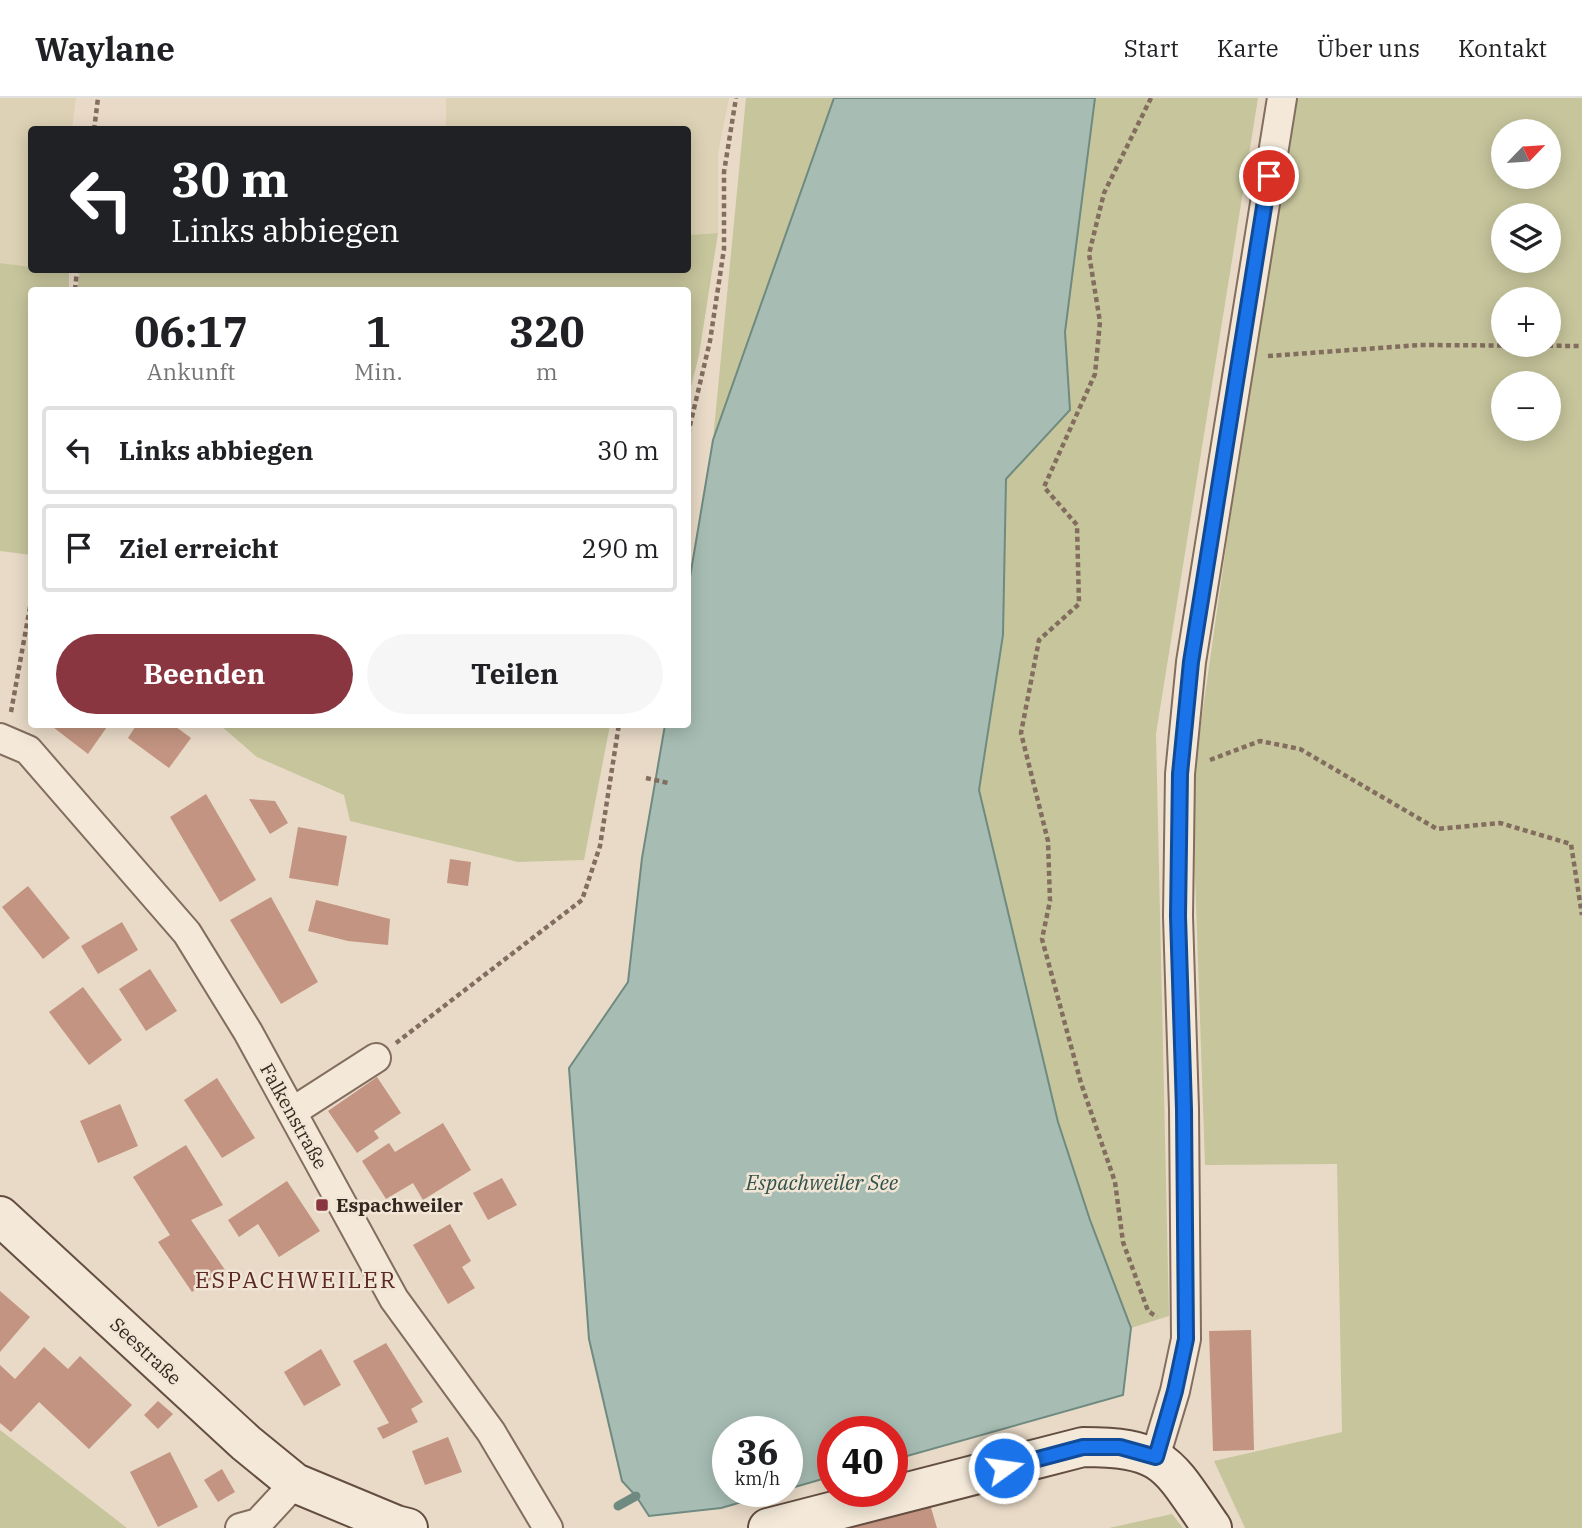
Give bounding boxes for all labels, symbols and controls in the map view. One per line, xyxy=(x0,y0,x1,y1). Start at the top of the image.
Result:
text: Waylane xyxy=(35,27,175,70)
text: Start xyxy=(1124,32,1179,64)
text: Karte xyxy=(1217,32,1279,64)
text: Über uns xyxy=(1317,32,1420,64)
text: Kontakt xyxy=(1458,32,1547,64)
north arrow xyxy=(1491,119,1561,189)
map controls xyxy=(1491,119,1561,441)
pin xyxy=(1239,146,1299,206)
text: 30 m xyxy=(171,147,289,210)
icon: left xyxy=(56,154,147,245)
icon: arrive xyxy=(1250,157,1288,195)
button: layers xyxy=(1491,203,1561,273)
text: Links abbiegen xyxy=(171,209,400,251)
button: + xyxy=(1491,287,1561,357)
text: 06:17 xyxy=(134,304,248,359)
text: 1 xyxy=(366,304,391,359)
text: 320 xyxy=(509,304,585,359)
text: Ankunft xyxy=(147,356,235,386)
text: Min. xyxy=(354,356,403,386)
text: m xyxy=(536,356,558,386)
button: − xyxy=(1491,371,1561,441)
icon: left xyxy=(60,431,98,469)
text: Links abbiegen xyxy=(119,433,314,467)
text: 30 m xyxy=(597,433,659,467)
icon: arrive xyxy=(60,529,98,567)
text: Ziel erreicht xyxy=(119,531,278,565)
text: 290 m xyxy=(581,531,659,565)
button: Beenden xyxy=(56,634,353,714)
button: Teilen xyxy=(367,634,663,714)
street label: Falkenstraße xyxy=(255,1059,333,1173)
water label: Espachweiler See xyxy=(745,1168,899,1196)
place label: Espachweiler xyxy=(336,1193,464,1217)
marker: Espachweiler xyxy=(314,1197,330,1213)
district label: ESPACHWEILER xyxy=(195,1264,397,1294)
street label: Seestraße xyxy=(105,1312,187,1390)
speed limit sign: 40 xyxy=(817,1416,908,1507)
text: 36 xyxy=(736,1429,779,1475)
position arrow xyxy=(967,1431,1041,1505)
text: km/h xyxy=(735,1467,780,1490)

